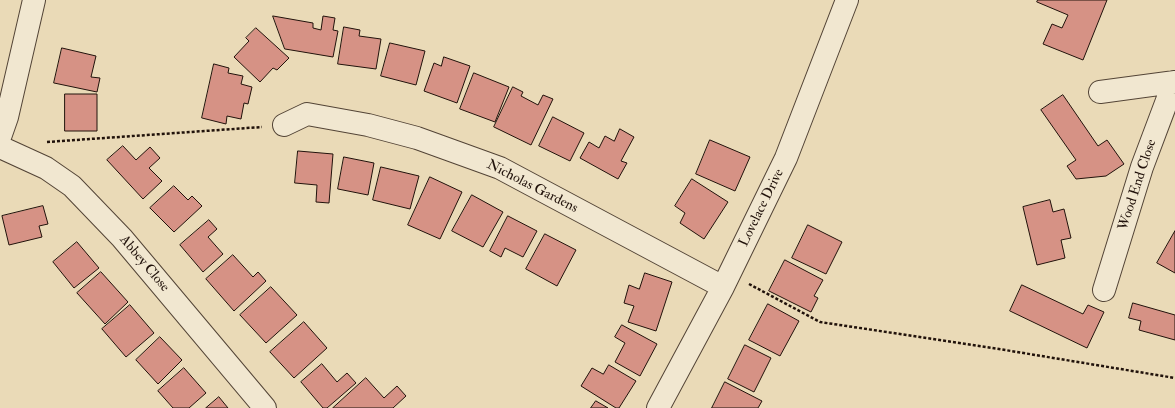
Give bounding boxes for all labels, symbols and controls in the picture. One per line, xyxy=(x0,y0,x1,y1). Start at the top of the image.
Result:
street label: Wood End Close xyxy=(1115,137,1161,233)
street label: Nicholas Gardens xyxy=(484,157,580,217)
street label: Lovelace Drive xyxy=(736,166,788,250)
street label: Abbey Close xyxy=(115,232,173,296)

